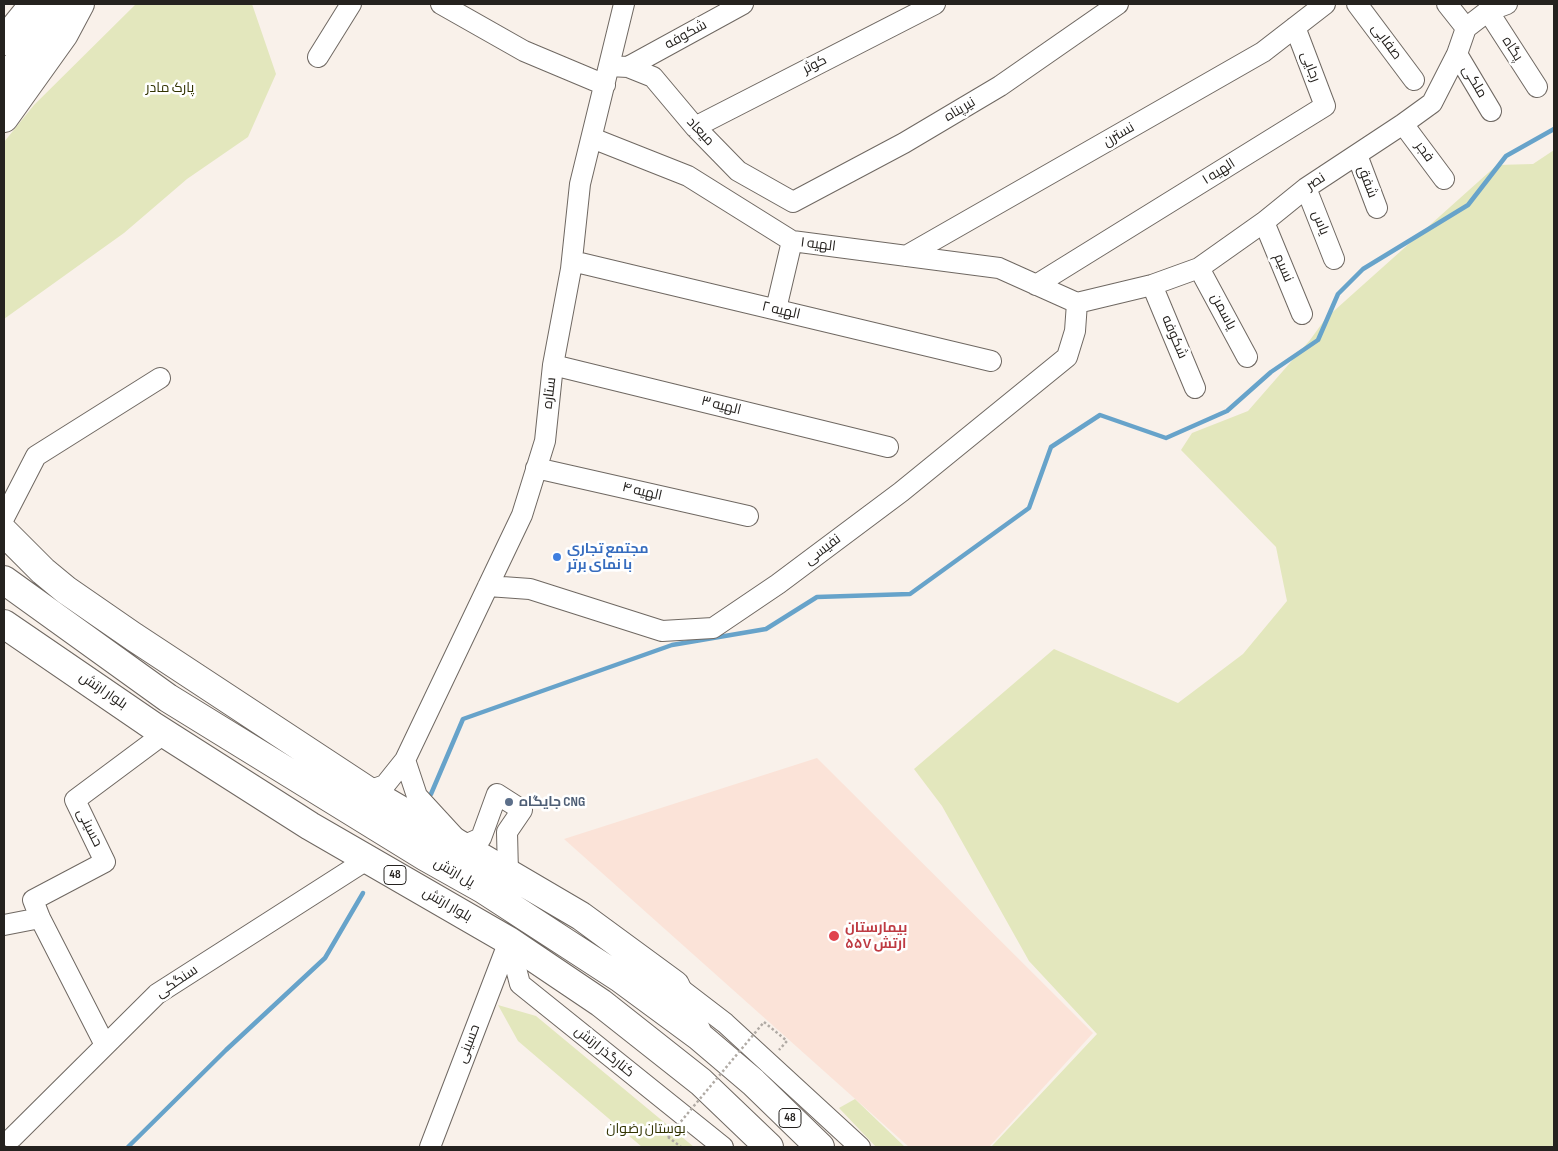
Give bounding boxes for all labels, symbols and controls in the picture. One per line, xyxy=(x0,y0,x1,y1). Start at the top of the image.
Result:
street label: شکوفه xyxy=(662,17,710,53)
street label: صفایی xyxy=(1367,21,1405,63)
street label: پگاه xyxy=(1498,34,1526,64)
street label: رجایی xyxy=(1296,49,1324,85)
street label: کوثر xyxy=(800,52,830,78)
street label: ملکی xyxy=(1458,63,1490,101)
park label: پارک مادر xyxy=(146,80,194,96)
street label: نیرپناه xyxy=(941,94,979,126)
street label: میعاد xyxy=(683,114,717,150)
street label: نسترن xyxy=(1100,119,1138,151)
street label: فجر xyxy=(1411,139,1437,165)
street label: الهیه ۱ xyxy=(1199,155,1239,189)
street label: شفق xyxy=(1353,164,1381,200)
street label: نصر xyxy=(1303,170,1329,194)
street label: یاس xyxy=(1308,208,1332,238)
street label: الهیه ۱ xyxy=(799,234,837,256)
street label: نسیم xyxy=(1270,251,1296,285)
street label: یاسمن xyxy=(1207,291,1239,333)
street label: الهیه ۲ xyxy=(760,298,802,324)
street label: شکوفه xyxy=(1157,313,1191,361)
street label: ستاره xyxy=(540,376,560,410)
street label: الهیه ۳ xyxy=(699,393,743,419)
street label: الهیه ۴ xyxy=(620,479,664,505)
street label: نفیسی xyxy=(801,531,845,569)
place label: مجتمع تجاری با نمای برتر xyxy=(567,541,648,574)
marker: مجتمع تجاری با نمای برتر xyxy=(551,551,563,563)
street label: بلوار ارتش xyxy=(76,669,130,713)
place label: جایگاه CNG xyxy=(519,794,585,810)
marker: جایگاه CNG xyxy=(503,796,515,808)
street label: حسینی xyxy=(72,806,106,850)
street label: پل ارتش xyxy=(431,855,477,891)
road number: 48 xyxy=(384,866,406,884)
street label: بلوار ارتش xyxy=(419,884,475,926)
place label: بیمارستان ۵۵۷ ارتش xyxy=(845,920,907,952)
marker: بیمارستان ۵۵۷ ارتش xyxy=(827,929,841,943)
street label: سنگکی xyxy=(153,962,201,1002)
street label: حسینی xyxy=(454,1022,484,1066)
street label: کنارگذر ارتش xyxy=(571,1023,637,1081)
road number: 48 xyxy=(779,1108,801,1128)
park label: بوستان رضوان xyxy=(606,1121,686,1137)

